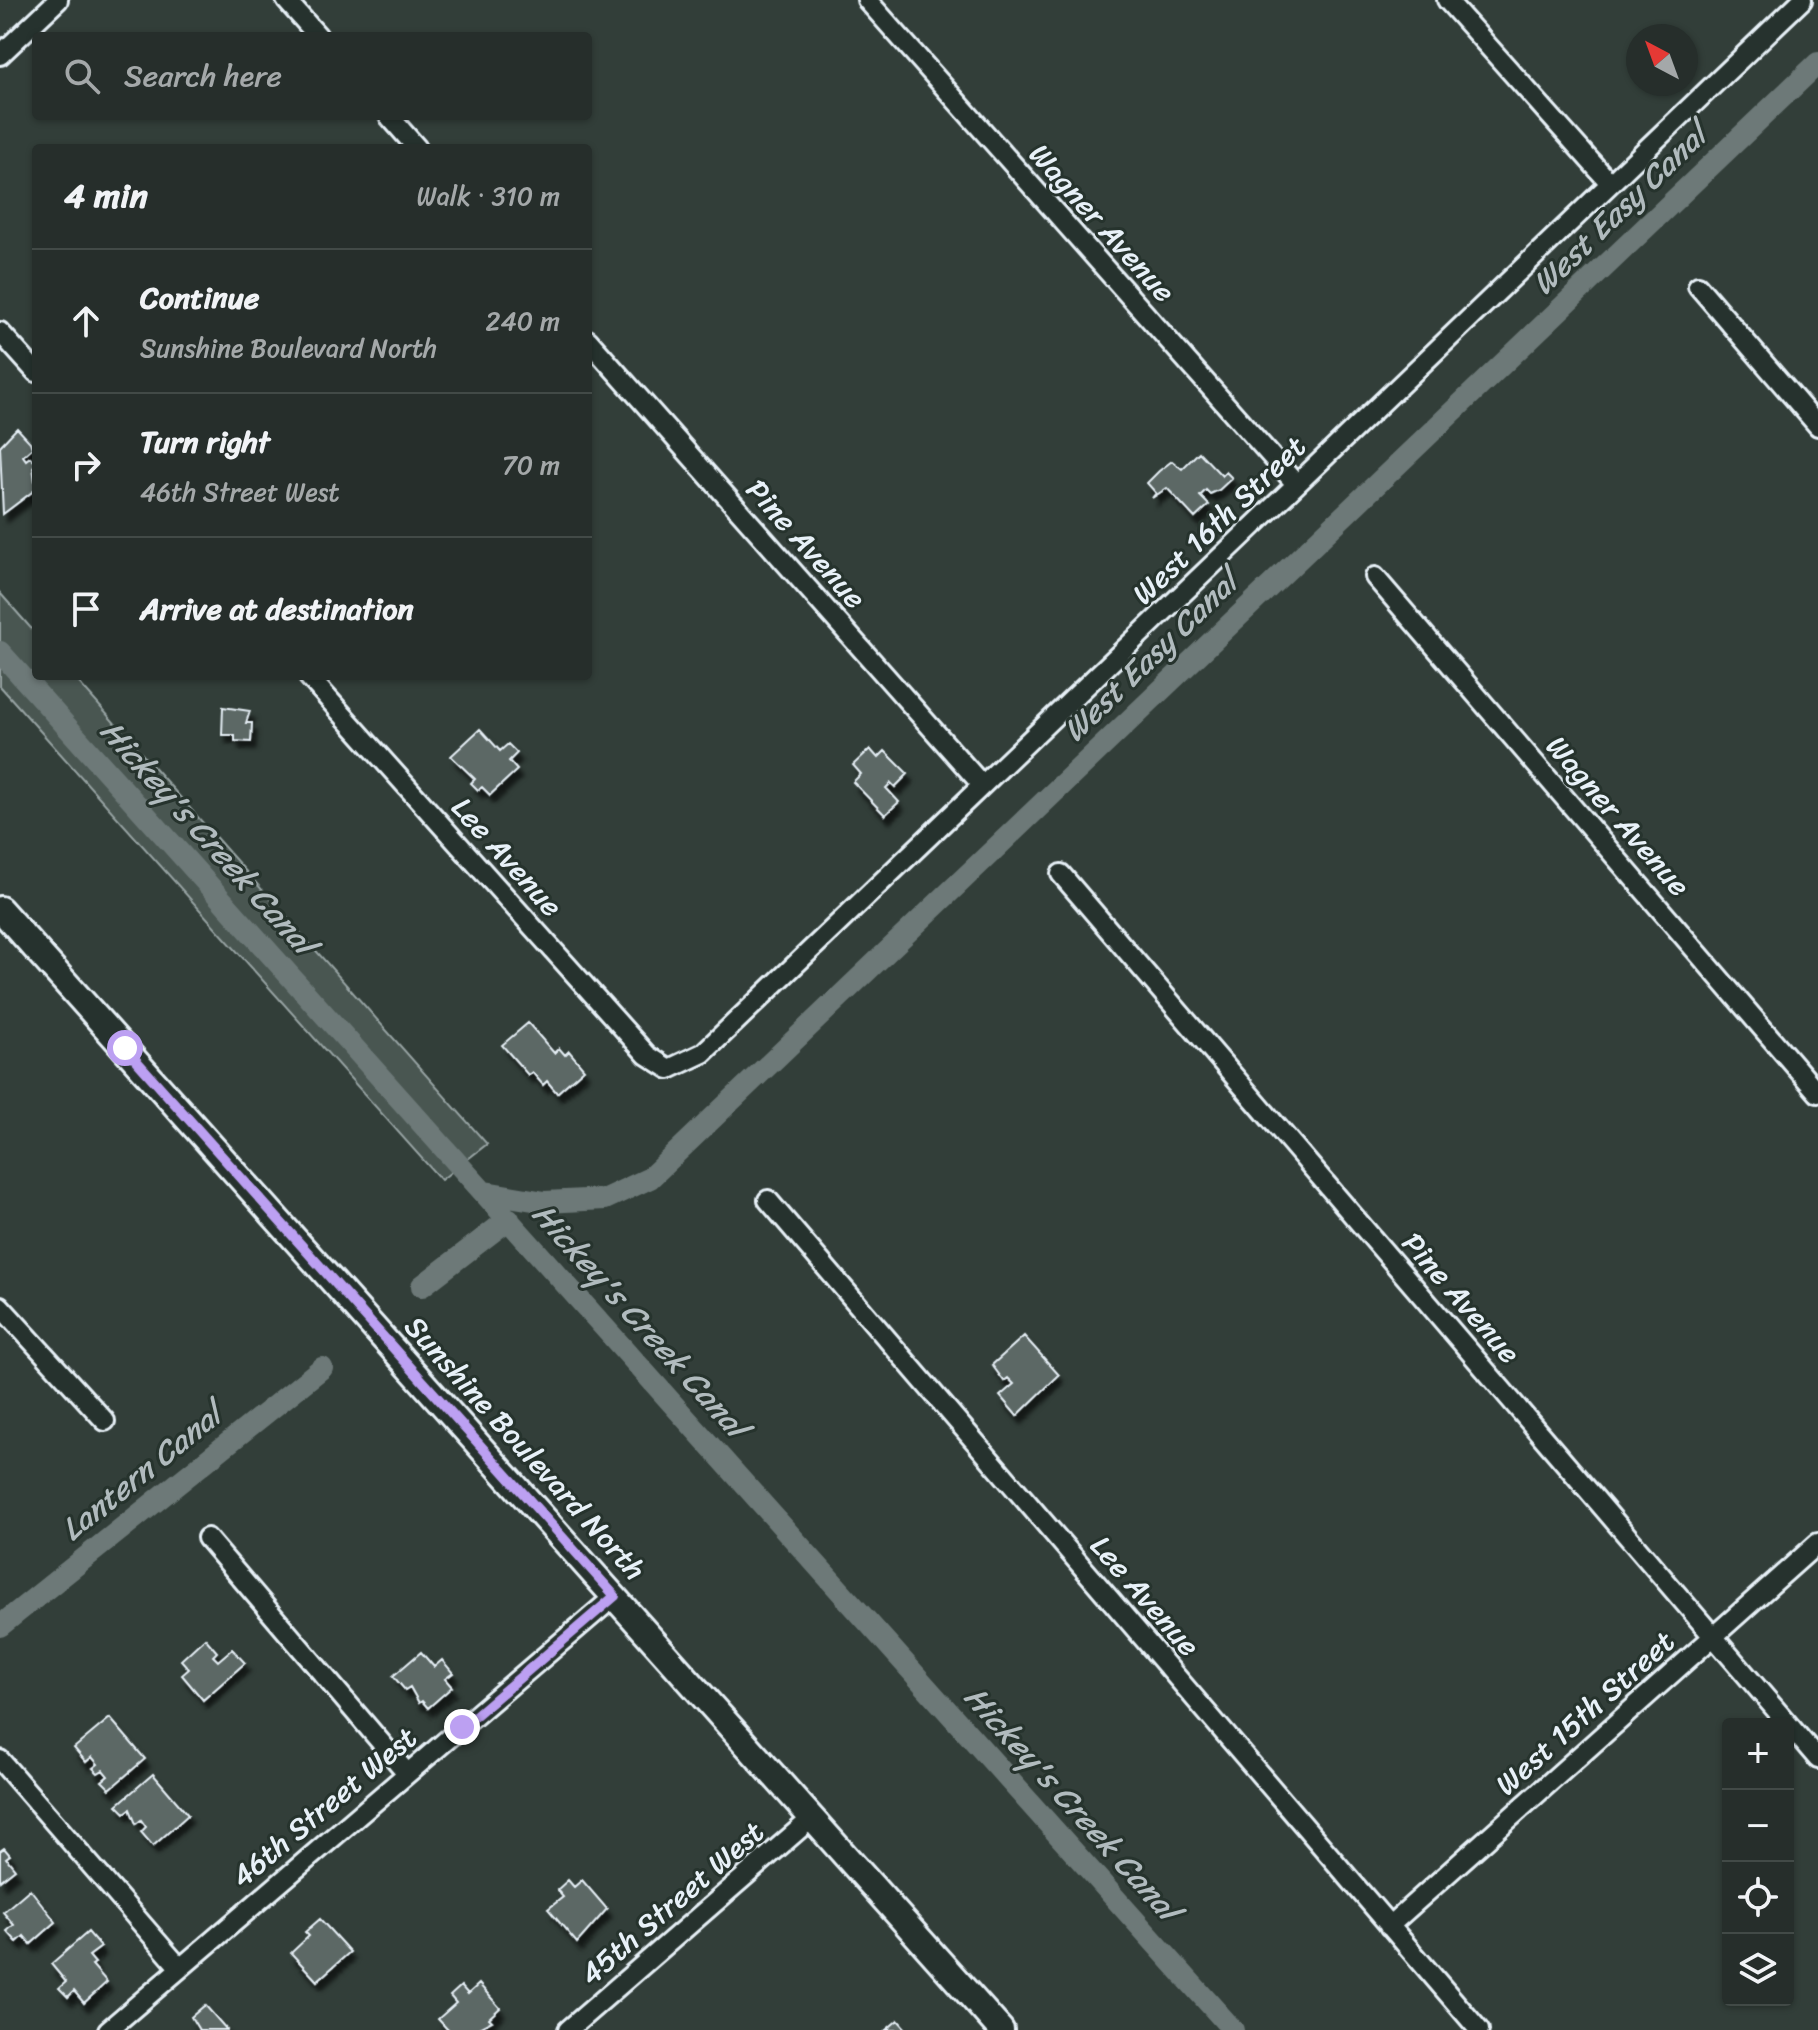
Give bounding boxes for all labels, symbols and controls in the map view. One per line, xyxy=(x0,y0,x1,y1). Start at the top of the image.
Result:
north arrow xyxy=(1626,24,1698,96)
search box xyxy=(32,32,592,120)
text: Search here xyxy=(124,49,282,103)
icon: search xyxy=(60,54,104,98)
water label: West Easy Canal xyxy=(1517,105,1726,309)
street label: Wagner Avenue xyxy=(1015,130,1189,316)
text: 4 min xyxy=(64,166,148,226)
text: Walk · 310 m xyxy=(417,173,560,219)
text: Continue xyxy=(140,271,259,325)
text: 240 m xyxy=(486,298,560,344)
icon: ahead xyxy=(64,299,108,343)
text: Sunshine Boulevard North xyxy=(140,325,437,371)
text: Turn right xyxy=(140,415,270,469)
street label: West 16th Street xyxy=(1119,422,1319,618)
text: 70 m xyxy=(502,442,560,488)
icon: right xyxy=(64,443,108,487)
street label: Pine Avenue xyxy=(732,466,880,622)
text: 46th Street West xyxy=(140,469,340,515)
water label: West Easy Canal xyxy=(1048,552,1257,756)
text: Arrive at destination xyxy=(140,582,414,636)
icon: arrive xyxy=(64,587,108,631)
water label: Hickey's Creek Canal xyxy=(85,706,334,974)
street label: Wagner Avenue xyxy=(1532,723,1704,909)
street label: Lee Avenue xyxy=(437,784,577,930)
route start xyxy=(107,1030,143,1066)
water label: Hickey's Creek Canal xyxy=(517,1189,766,1457)
street label: Pine Avenue xyxy=(1388,1219,1534,1377)
street label: Sunshine Boulevard North xyxy=(390,1303,660,1593)
water label: Lantern Canal xyxy=(47,1384,241,1556)
street label: Lee Avenue xyxy=(1076,1522,1214,1670)
street label: West 15th Street xyxy=(1482,1617,1688,1809)
water label: Hickey's Creek Canal xyxy=(949,1672,1198,1940)
route end xyxy=(444,1709,480,1745)
street label: 46th Street West xyxy=(218,1712,430,1902)
map controls xyxy=(1722,1718,1794,2006)
button: + xyxy=(1722,1718,1794,1790)
button: − xyxy=(1722,1790,1794,1862)
street label: 45th Street West xyxy=(567,1807,777,1999)
button: locate xyxy=(1722,1862,1794,1934)
button: layers xyxy=(1722,1934,1794,2006)

